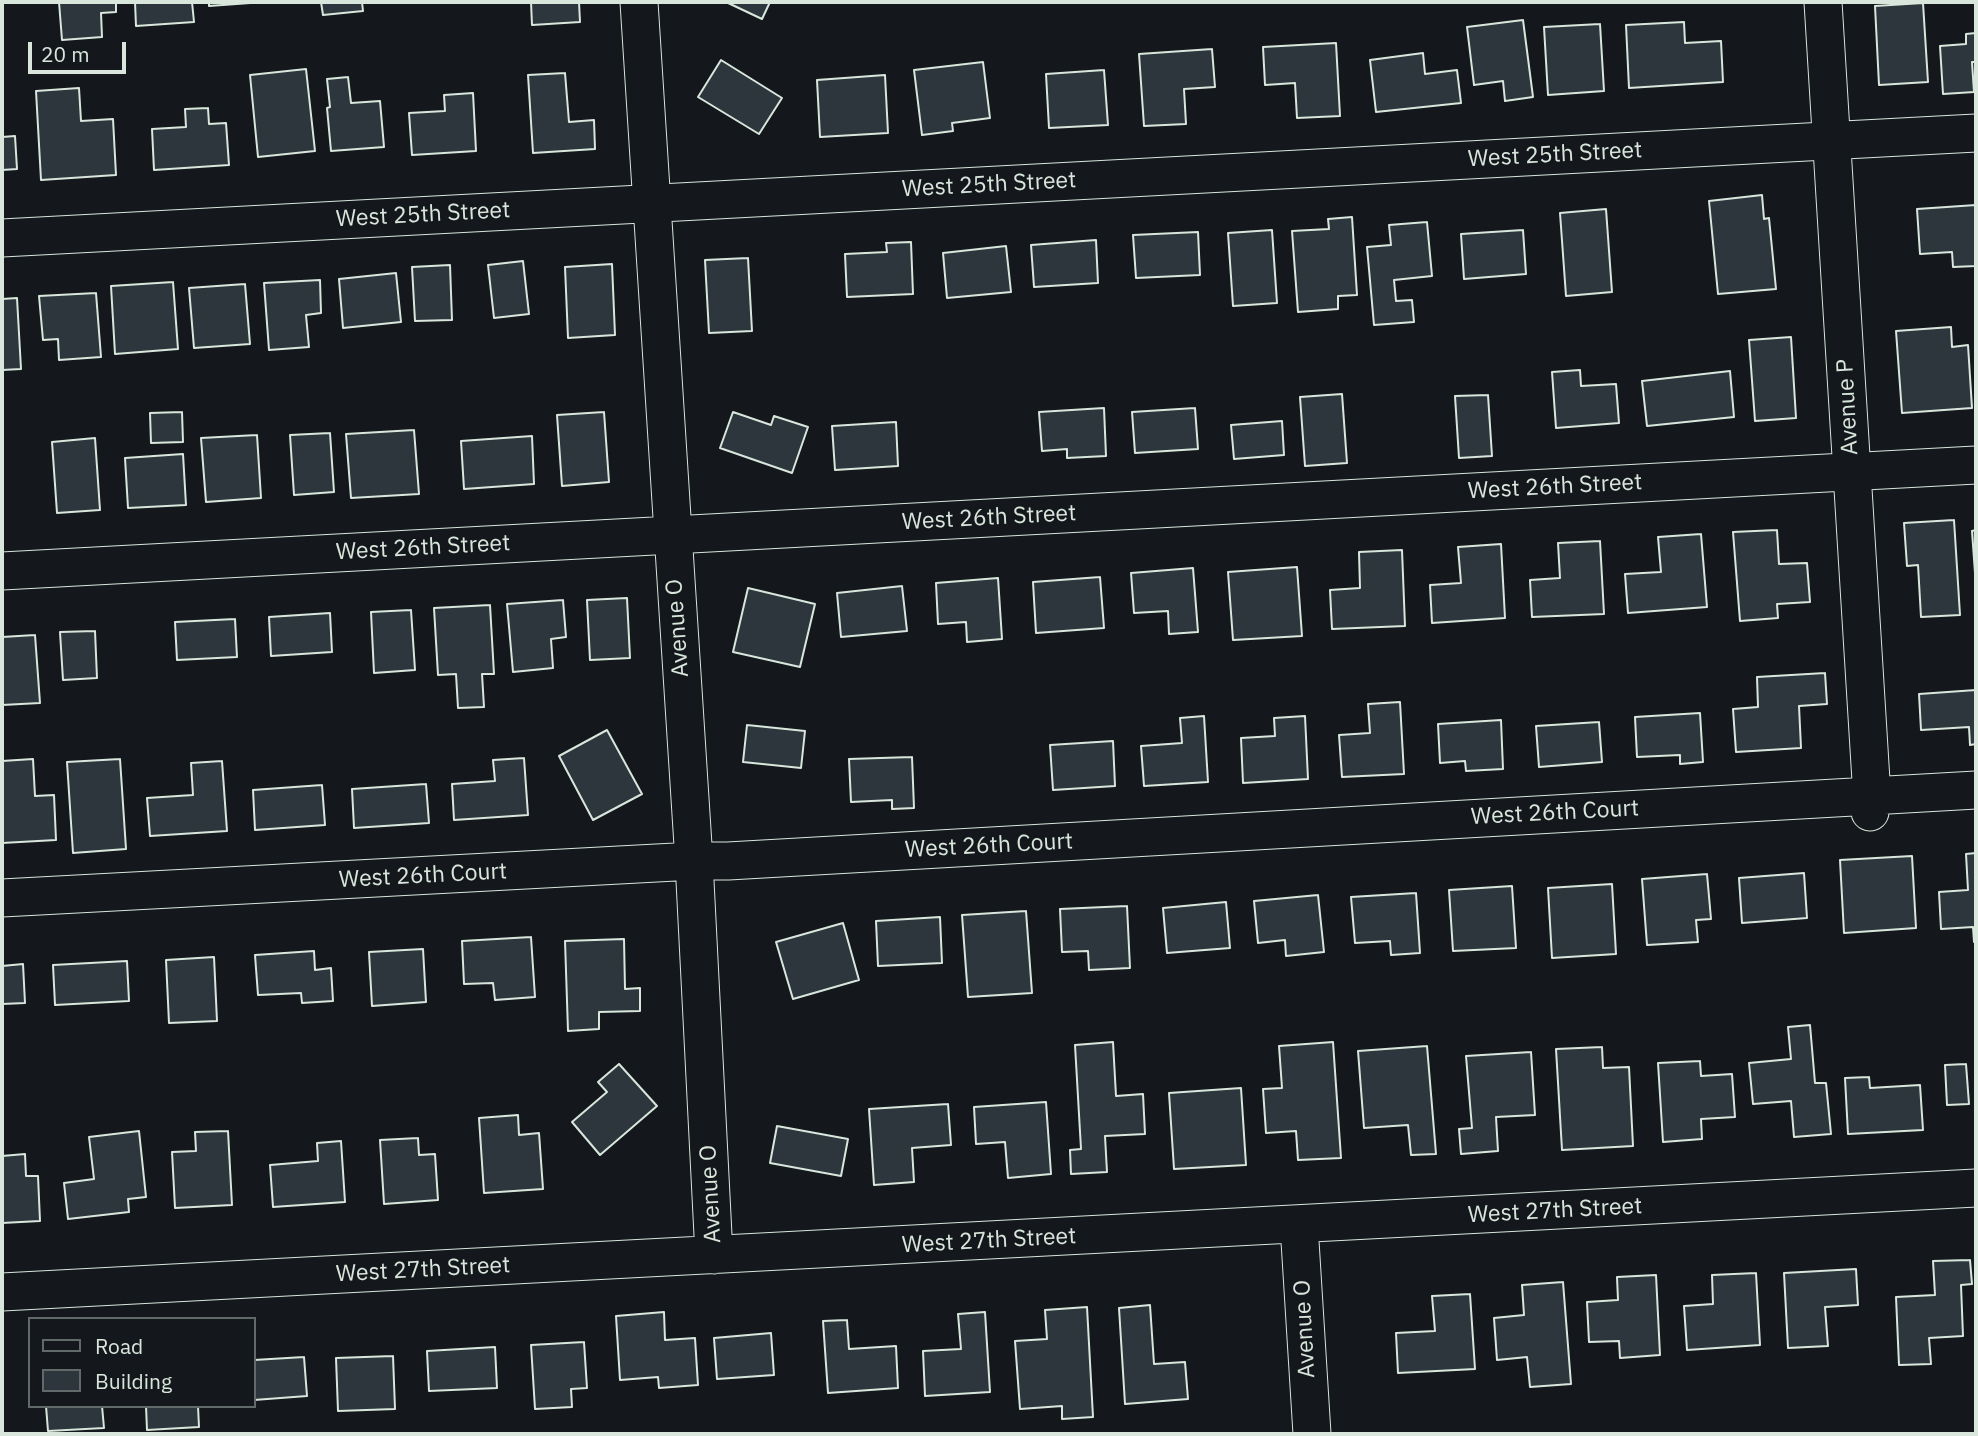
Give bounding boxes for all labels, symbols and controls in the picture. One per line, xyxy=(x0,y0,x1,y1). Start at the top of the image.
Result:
scale bar xyxy=(32,28,130,72)
text: 20 m xyxy=(41,40,90,68)
street label: West 25th Street xyxy=(1467,137,1643,173)
street label: West 25th Street xyxy=(901,167,1077,203)
street label: West 25th Street xyxy=(335,197,511,233)
street label: Avenue P xyxy=(1832,358,1864,456)
street label: West 26th Street xyxy=(1467,469,1643,505)
street label: West 26th Street xyxy=(901,500,1077,536)
street label: West 26th Street xyxy=(335,530,511,566)
street label: Avenue O xyxy=(661,578,695,678)
street label: West 26th Court xyxy=(1470,795,1640,831)
street label: West 26th Court xyxy=(904,828,1074,864)
street label: West 26th Court xyxy=(338,858,508,894)
street label: Avenue O xyxy=(695,1144,727,1244)
street label: West 27th Street xyxy=(1467,1193,1643,1229)
street label: West 27th Street xyxy=(901,1223,1077,1259)
street label: West 27th Street xyxy=(335,1252,511,1288)
street label: Avenue O xyxy=(1289,1279,1321,1379)
legend xyxy=(28,1317,256,1408)
text: Road xyxy=(95,1332,143,1360)
text: Building xyxy=(95,1367,172,1395)

